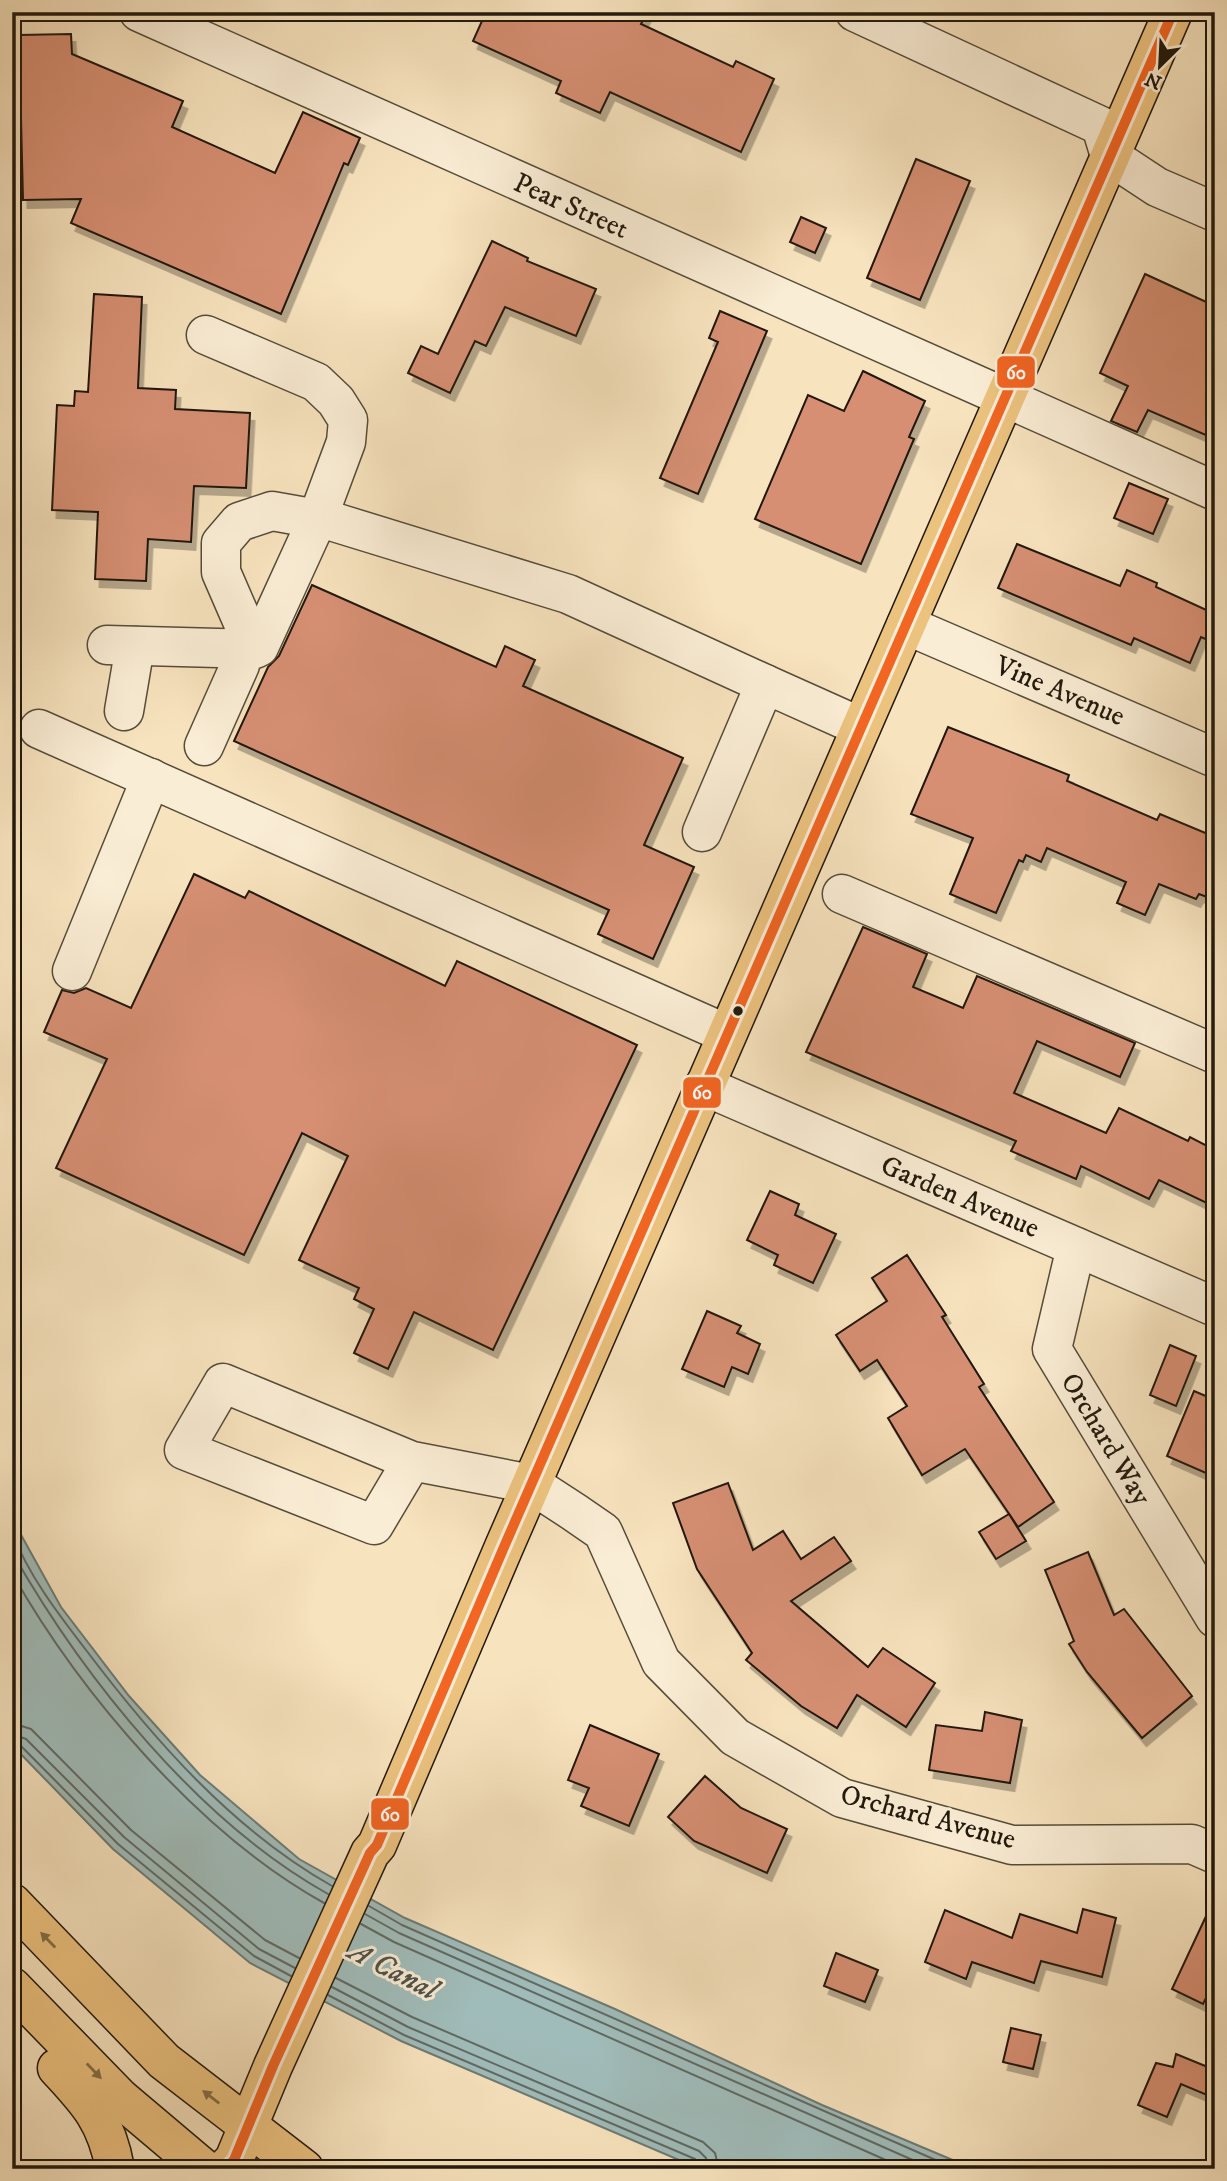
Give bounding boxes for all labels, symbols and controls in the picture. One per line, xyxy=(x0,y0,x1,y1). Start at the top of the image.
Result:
north arrow xyxy=(1126,32,1196,102)
text: N xyxy=(1142,66,1166,94)
street label: Pear Street xyxy=(508,165,634,247)
line badge: 60 xyxy=(996,355,1036,389)
text: 60 xyxy=(1006,362,1026,385)
street label: Vine Avenue xyxy=(989,648,1130,734)
unlabelled marker xyxy=(731,1004,745,1018)
line badge: 60 xyxy=(682,1076,722,1109)
text: 60 xyxy=(692,1082,712,1105)
street label: Garden Avenue xyxy=(876,1148,1044,1246)
street label: Orchard Way xyxy=(1053,1367,1160,1512)
street label: Orchard Avenue xyxy=(837,1777,1019,1857)
line badge: 60 xyxy=(370,1797,410,1831)
text: 60 xyxy=(380,1804,400,1827)
one-way arrow xyxy=(40,1932,56,1949)
water label: A Canal xyxy=(340,1932,446,2010)
one-way arrow xyxy=(86,2062,102,2079)
one-way arrow xyxy=(202,2091,220,2105)

